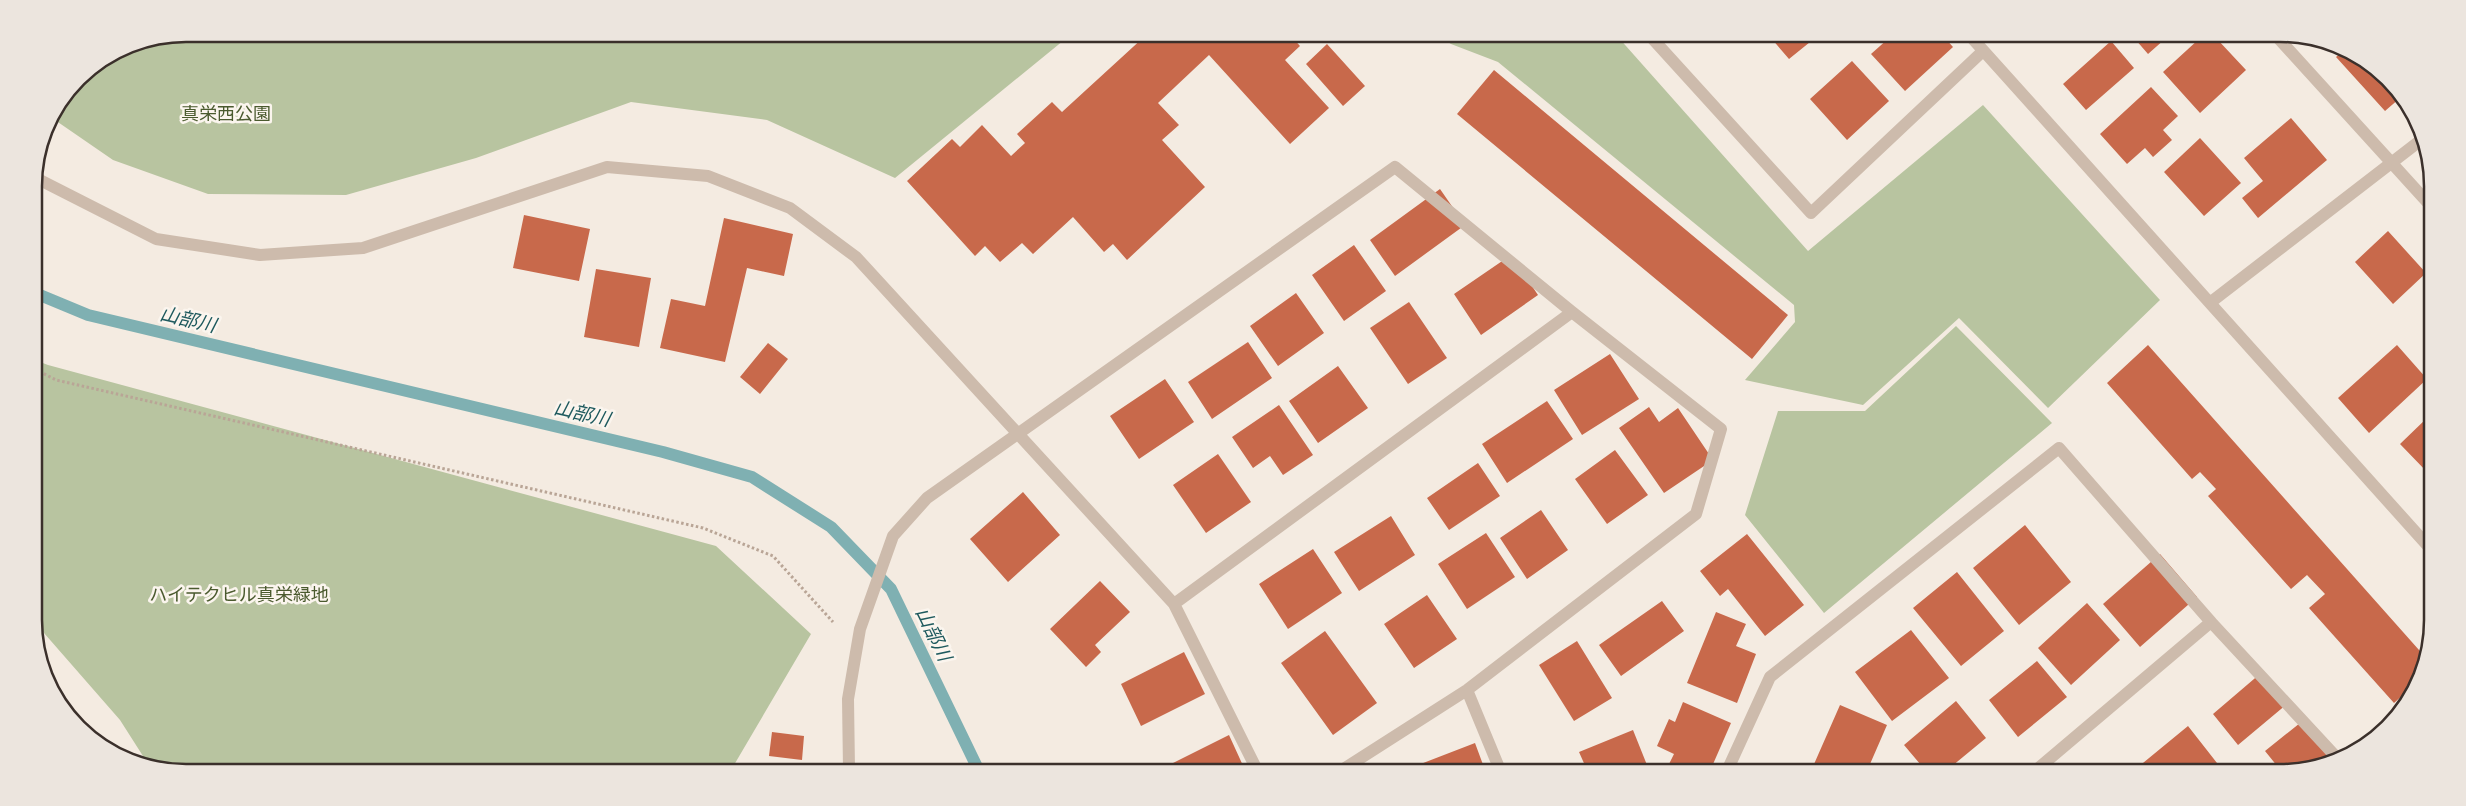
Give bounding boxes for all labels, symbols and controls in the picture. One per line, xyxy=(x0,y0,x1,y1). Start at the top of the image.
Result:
park label: 真栄西公園 xyxy=(181,102,271,125)
water label: 山部川 xyxy=(158,301,220,338)
water label: 山部川 xyxy=(552,395,614,432)
park label: ハイテクヒル真栄緑地 xyxy=(149,583,329,606)
water label: 山部川 xyxy=(911,603,958,667)

